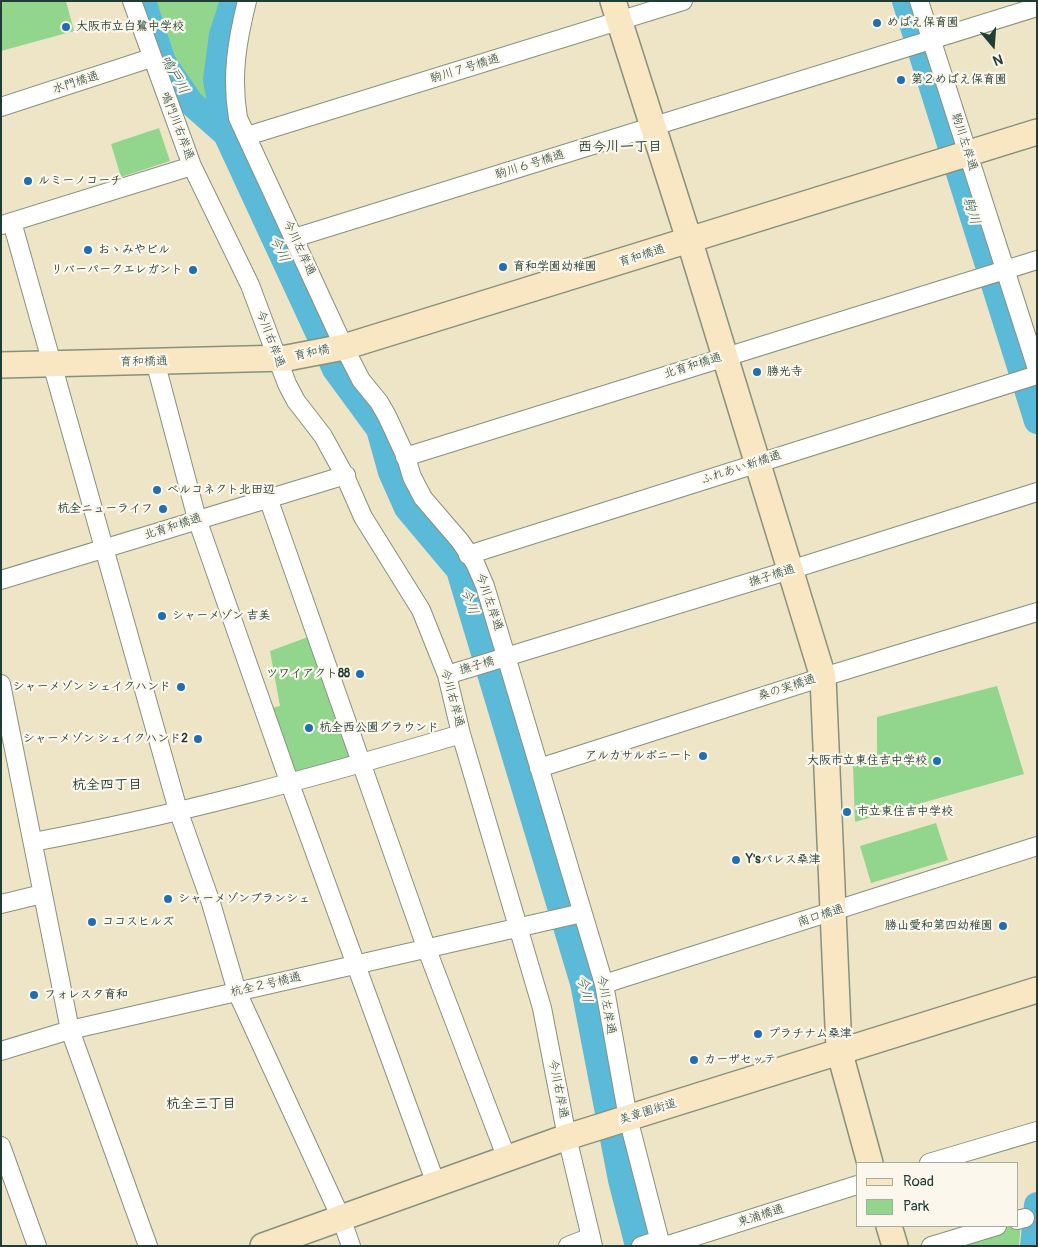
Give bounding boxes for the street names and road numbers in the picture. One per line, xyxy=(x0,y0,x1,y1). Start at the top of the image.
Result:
street label: 駒川７号橋通 xyxy=(428,52,502,86)
street label: 水門橋通 xyxy=(51,69,101,97)
street label: 鳴門川右岸通 xyxy=(157,90,197,162)
street label: 駒川左岸通 xyxy=(948,111,980,173)
street label: 駒川６号橋通 xyxy=(493,148,567,182)
street label: 今川左岸通 xyxy=(280,218,318,278)
street label: 育和橋通 xyxy=(617,242,667,270)
street label: 今川右岸通 xyxy=(253,308,287,370)
street label: 育和橋 xyxy=(293,342,331,364)
street label: 北育和橋通 xyxy=(662,350,724,382)
street label: 育和橋通 xyxy=(120,354,168,370)
street label: ふれあい新橋通 xyxy=(699,448,783,488)
street label: 北育和橋通 xyxy=(142,511,204,543)
street label: 撫子橋通 xyxy=(747,562,797,590)
street label: 今川左岸通 xyxy=(472,571,506,633)
street label: 撫子橋 xyxy=(458,654,496,678)
street label: 今川右岸通 xyxy=(437,667,467,729)
street label: 桑の実橋通 xyxy=(756,672,818,704)
street label: 南口橋通 xyxy=(796,902,846,930)
street label: 杭全２号橋通 xyxy=(229,970,303,1000)
street label: 今川左岸通 xyxy=(594,974,618,1036)
street label: 今川右岸通 xyxy=(545,1058,571,1120)
street label: 美章園街道 xyxy=(617,1096,679,1128)
street label: 東浦橋通 xyxy=(736,1202,786,1230)

